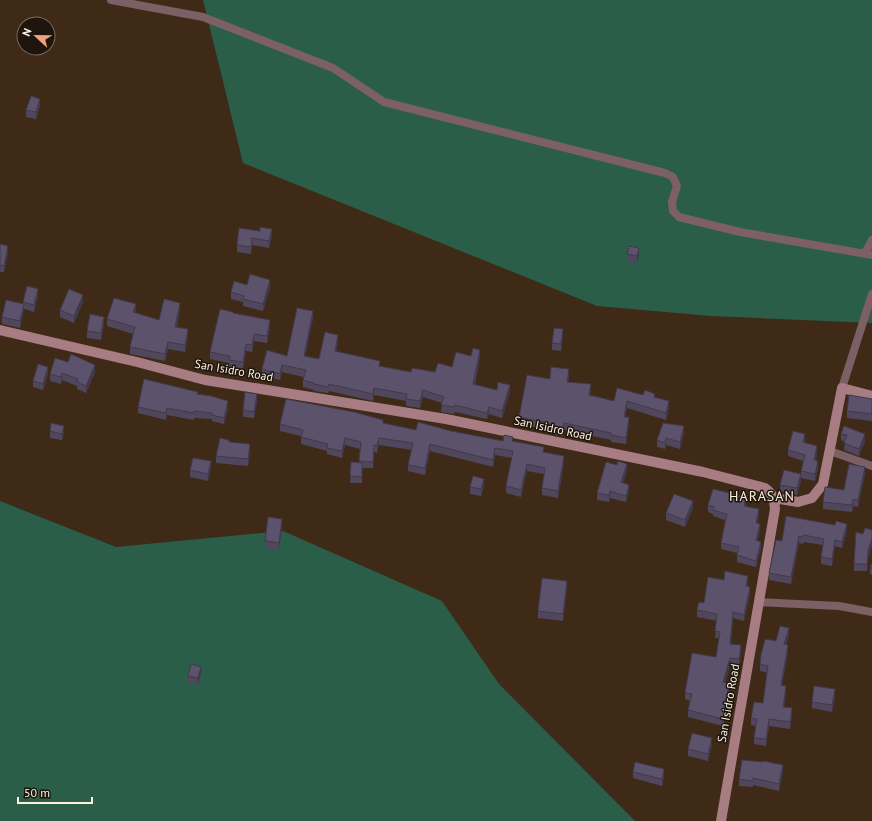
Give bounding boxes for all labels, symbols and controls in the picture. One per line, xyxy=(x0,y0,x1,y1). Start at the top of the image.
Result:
north arrow xyxy=(16,16,56,56)
text: N xyxy=(19,26,35,38)
street label: San Isidro Road xyxy=(194,356,274,384)
street label: San Isidro Road xyxy=(513,412,593,444)
district label: HARASAN xyxy=(729,487,795,505)
street label: San Isidro Road xyxy=(714,663,742,743)
scale bar xyxy=(18,779,92,805)
text: 50 m xyxy=(24,785,50,800)

